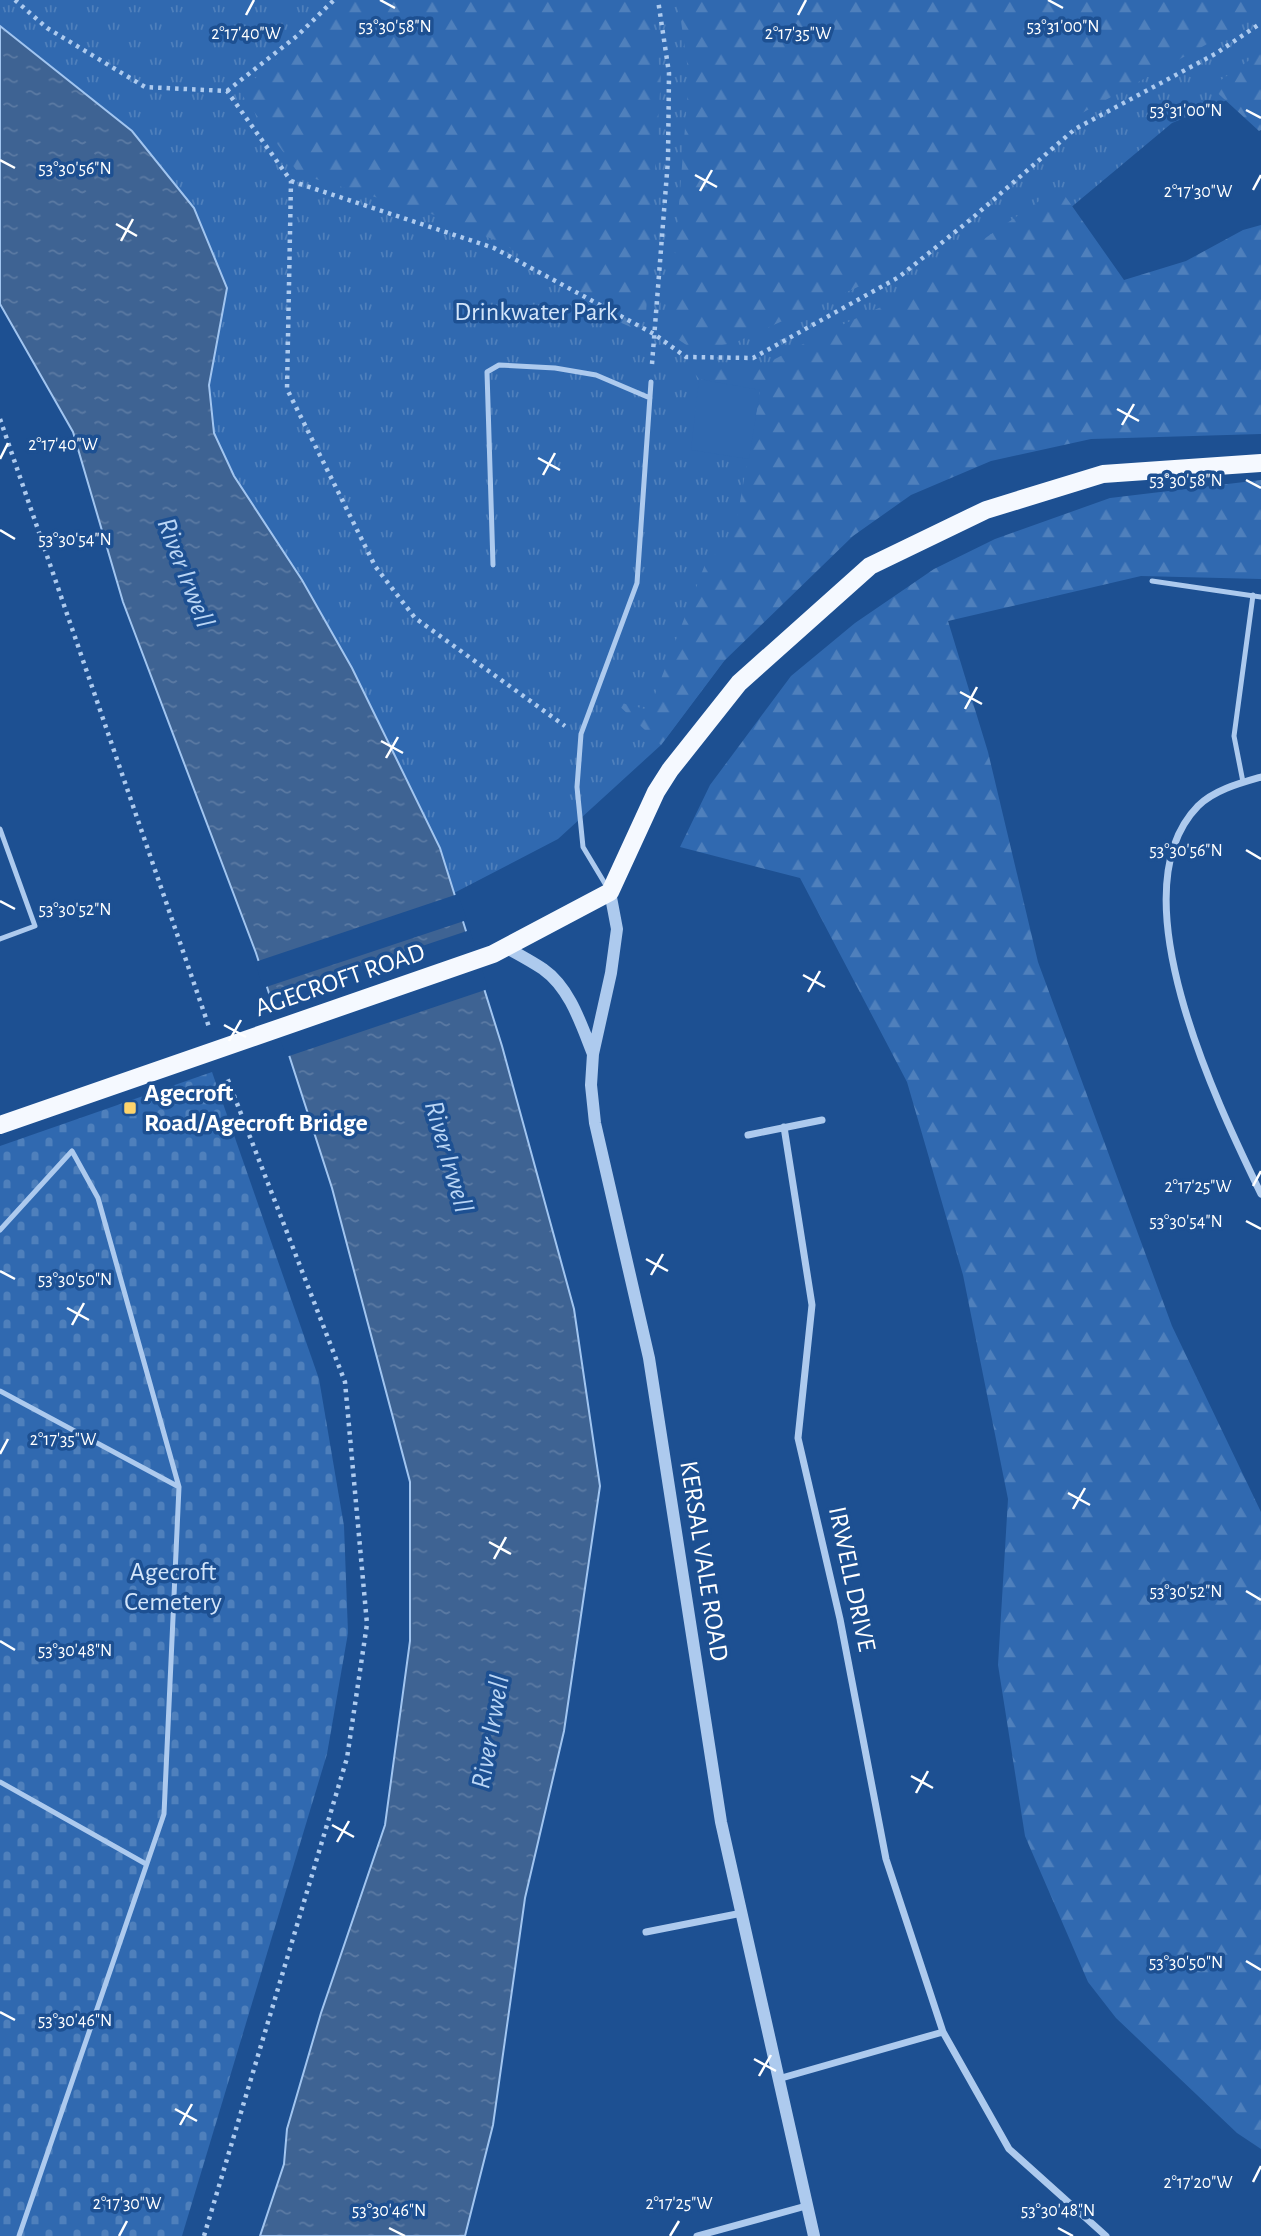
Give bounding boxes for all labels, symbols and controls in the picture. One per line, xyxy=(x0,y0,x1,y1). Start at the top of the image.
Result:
text: 53°30'58"N xyxy=(358,18,432,36)
text: 53°31'00"N xyxy=(1026,18,1100,36)
text: 2°17'40"W xyxy=(211,25,281,43)
text: 2°17'35"W xyxy=(765,25,831,43)
text: 53°31'00"N xyxy=(1149,102,1223,120)
text: 53°30'56"N xyxy=(38,160,112,178)
text: 2°17'30"W xyxy=(1164,183,1232,201)
park label: Drinkwater Park xyxy=(454,299,618,325)
text: 2°17'40"W xyxy=(28,436,98,454)
text: 53°30'58"N xyxy=(1149,472,1223,490)
water label: River Irwell xyxy=(151,514,219,632)
text: 53°30'54"N xyxy=(38,531,112,549)
text: 53°30'56"N xyxy=(1149,842,1223,860)
text: 53°30'52"N xyxy=(38,901,112,919)
street label: AGECROFT ROAD xyxy=(252,939,428,1021)
place label: Agecroft Road/Agecroft Bridge xyxy=(144,1080,368,1136)
water label: River Irwell xyxy=(419,1098,477,1216)
marker: Agecroft Road/Agecroft Bridge xyxy=(122,1100,138,1116)
text: 2°17'25"W xyxy=(1164,1178,1232,1196)
text: 53°30'54"N xyxy=(1149,1213,1223,1231)
text: 53°30'50"N xyxy=(38,1271,112,1289)
text: 2°17'35"W xyxy=(30,1431,96,1449)
street label: KERSAL VALE ROAD xyxy=(675,1459,733,1663)
street label: IRWELL DRIVE xyxy=(824,1504,880,1654)
park label: Agecroft Cemetery xyxy=(124,1559,222,1615)
text: 53°30'52"N xyxy=(1149,1583,1223,1601)
text: 53°30'48"N xyxy=(38,1642,112,1660)
water label: River Irwell xyxy=(467,1673,515,1791)
text: 53°30'50"N xyxy=(1149,1954,1223,1972)
text: 53°30'46"N xyxy=(38,2012,112,2030)
text: 2°17'20"W xyxy=(1163,2174,1233,2192)
text: 2°17'30"W xyxy=(93,2195,161,2213)
text: 2°17'25"W xyxy=(645,2195,713,2213)
text: 53°30'46"N xyxy=(352,2202,426,2220)
text: 53°30'48"N xyxy=(1021,2202,1095,2220)

